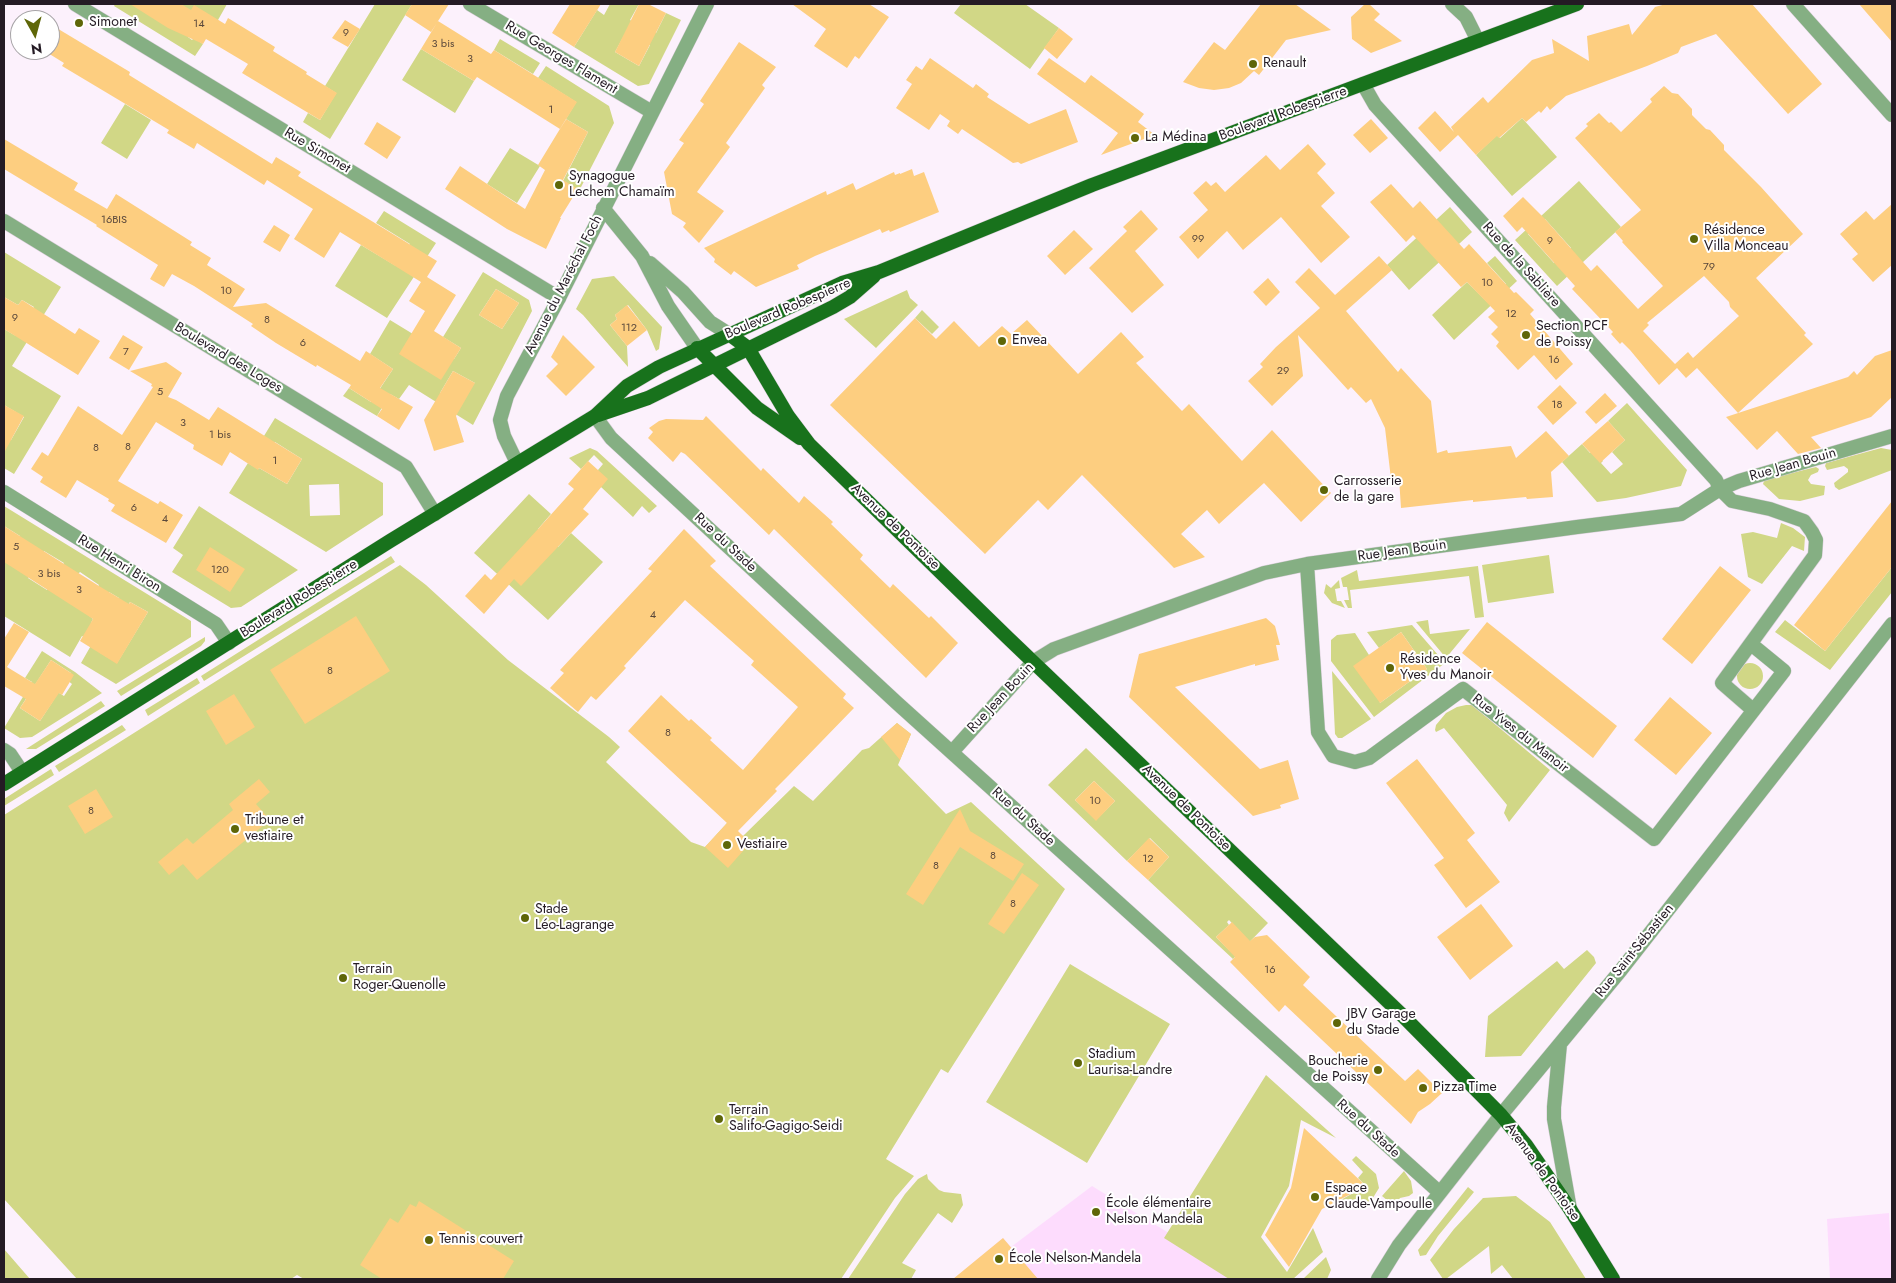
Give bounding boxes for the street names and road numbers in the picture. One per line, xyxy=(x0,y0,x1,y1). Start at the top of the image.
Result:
street label: Rue Georges Flament xyxy=(502,18,620,98)
street label: Boulevard Robespierre xyxy=(1217,83,1349,145)
street label: Rue Simonet xyxy=(281,125,353,177)
street label: Avenue du Maréchal Foch xyxy=(522,213,606,357)
street label: Rue de la Sablière xyxy=(1478,219,1564,311)
street label: Boulevard Robespierre xyxy=(723,275,853,343)
street label: Boulevard des Loges xyxy=(171,319,285,397)
street label: Rue Jean Bouin xyxy=(1748,445,1838,485)
street label: Avenue de Pontoise xyxy=(847,480,943,574)
street label: Rue du Stade xyxy=(690,510,760,576)
street label: Rue Henri Biron xyxy=(74,532,164,596)
street label: Rue Jean Bouin xyxy=(1357,536,1447,566)
street label: Boulevard Robespierre xyxy=(237,556,361,642)
street label: Rue Jean Bouin xyxy=(964,660,1038,736)
street label: Rue Yves du Manoir xyxy=(1468,691,1572,777)
street label: Avenue de Pontoise xyxy=(1138,761,1234,855)
street label: Rue du Stade xyxy=(988,784,1058,850)
street label: Rue Saint-Sébastien xyxy=(1592,901,1678,1001)
street label: Rue du Stade xyxy=(1333,1096,1403,1162)
street label: Avenue de Pontoise xyxy=(1501,1120,1583,1224)

